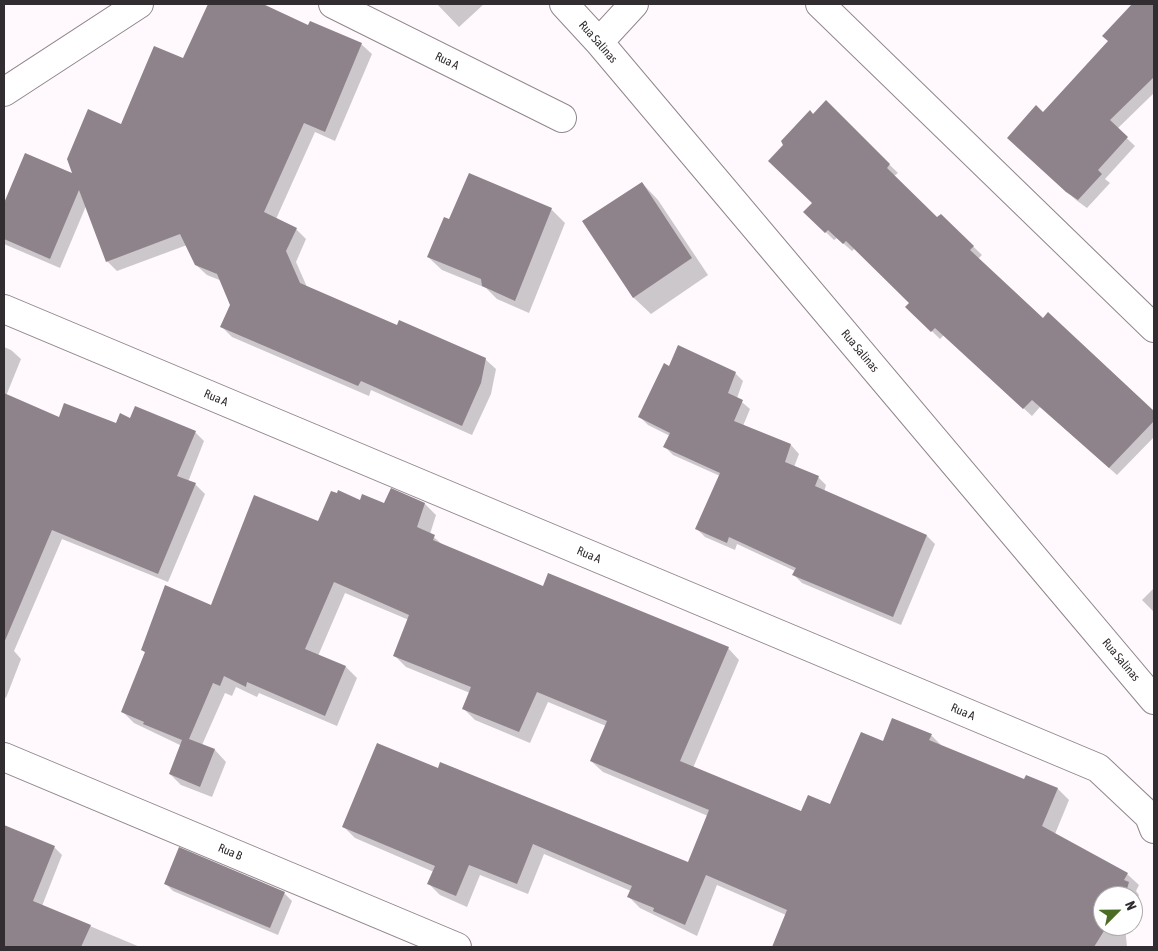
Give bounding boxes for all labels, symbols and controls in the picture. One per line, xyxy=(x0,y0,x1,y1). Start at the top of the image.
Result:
street label: Rua Salinas xyxy=(576,18,620,66)
street label: Rua A xyxy=(433,49,461,73)
street label: Rua Salinas xyxy=(838,327,882,375)
street label: Rua A xyxy=(202,387,230,409)
street label: Rua A xyxy=(575,544,603,566)
street label: Rua Salinas xyxy=(1099,636,1143,684)
street label: Rua A xyxy=(949,701,977,723)
street label: Rua B xyxy=(216,841,244,863)
north arrow xyxy=(1093,886,1143,936)
text: N xyxy=(1122,899,1140,912)

